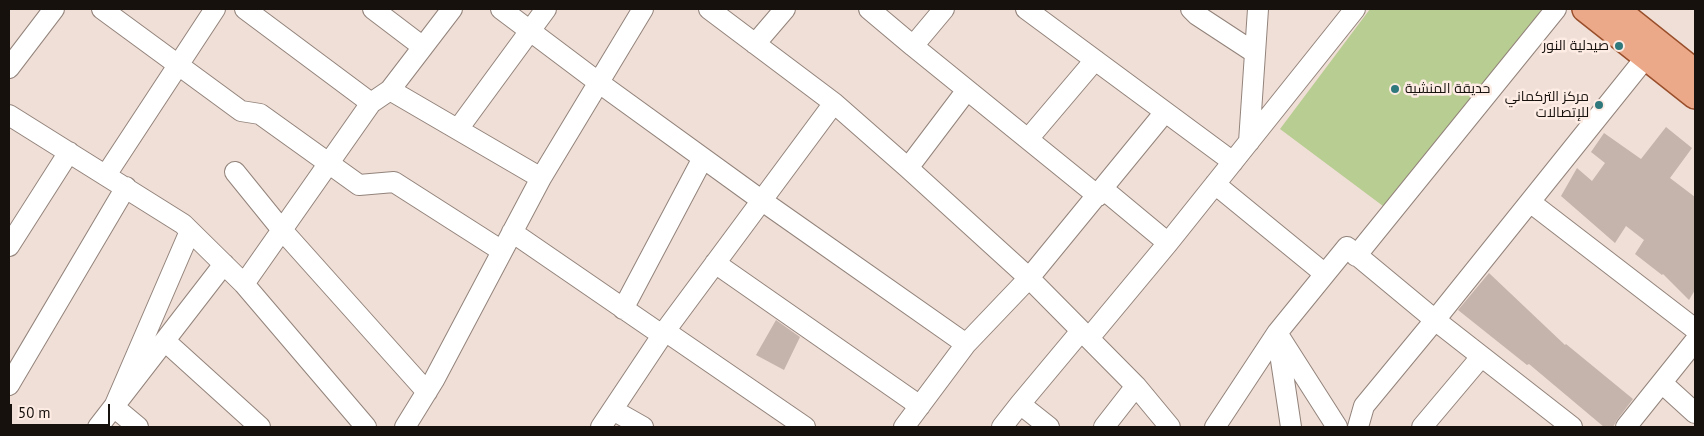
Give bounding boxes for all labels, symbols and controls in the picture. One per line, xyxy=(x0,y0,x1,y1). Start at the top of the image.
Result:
place label: صيدلية النور xyxy=(1543,38,1609,54)
marker: صيدلية النور xyxy=(1613,40,1625,52)
place label: حديقة المنشية xyxy=(1405,81,1490,97)
marker: حديقة المنشية xyxy=(1389,83,1401,95)
place label: مركز التركماني للإتصالات xyxy=(1505,89,1589,121)
marker: مركز التركماني للإتصالات xyxy=(1593,99,1605,111)
scale bar xyxy=(12,394,112,426)
text: 50 m xyxy=(18,403,51,422)

